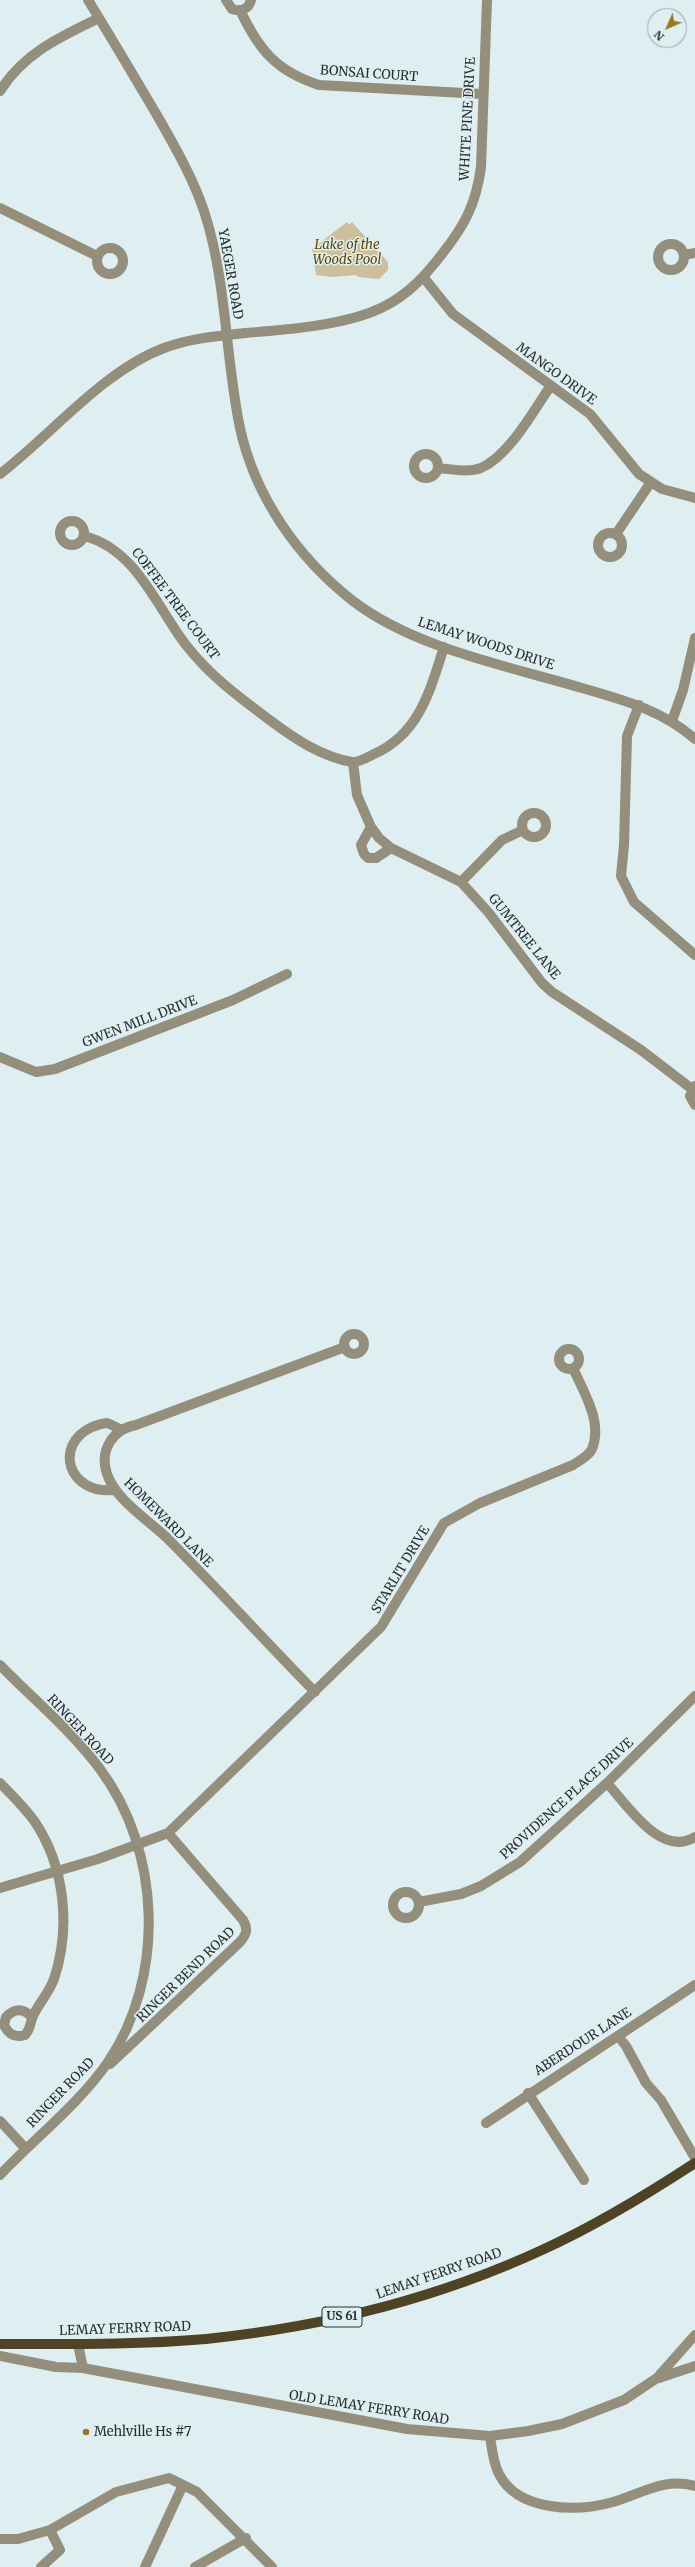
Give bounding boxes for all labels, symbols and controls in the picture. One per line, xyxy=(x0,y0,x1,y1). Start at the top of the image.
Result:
north arrow xyxy=(647,8,687,48)
text: N xyxy=(651,28,667,44)
street label: WHITE PINE DRIVE xyxy=(457,57,479,181)
street label: BONSAI COURT xyxy=(320,63,418,85)
street label: YAEGER ROAD xyxy=(214,228,246,320)
park label: Lake of the Woods Pool xyxy=(313,237,381,268)
street label: MANGO DRIVE xyxy=(513,340,599,408)
street label: COFFEE TREE COURT xyxy=(128,545,222,663)
street label: LEMAY WOODS DRIVE xyxy=(416,615,556,673)
street label: GUMTREE LANE xyxy=(485,891,563,983)
street label: GWEN MILL DRIVE xyxy=(80,993,200,1051)
street label: HOMEWARD LANE xyxy=(120,1475,216,1571)
street label: STARLIT DRIVE xyxy=(369,1523,433,1617)
street label: RINGER ROAD xyxy=(43,1692,117,1768)
street label: PROVIDENCE PLACE DRIVE xyxy=(497,1735,637,1863)
street label: RINGER BEND ROAD xyxy=(134,1924,238,2026)
street label: ABERDOUR LANE xyxy=(532,2005,634,2079)
street label: RINGER ROAD xyxy=(24,2055,98,2131)
street label: LEMAY FERRY ROAD xyxy=(374,2245,504,2303)
road number: US 61 xyxy=(322,2307,362,2327)
street label: LEMAY FERRY ROAD xyxy=(59,2319,191,2339)
street label: OLD LEMAY FERRY ROAD xyxy=(288,2388,450,2428)
place label: Mehlville Hs #7 xyxy=(94,2424,191,2440)
marker: Mehlville Hs #7 xyxy=(81,2427,91,2437)

